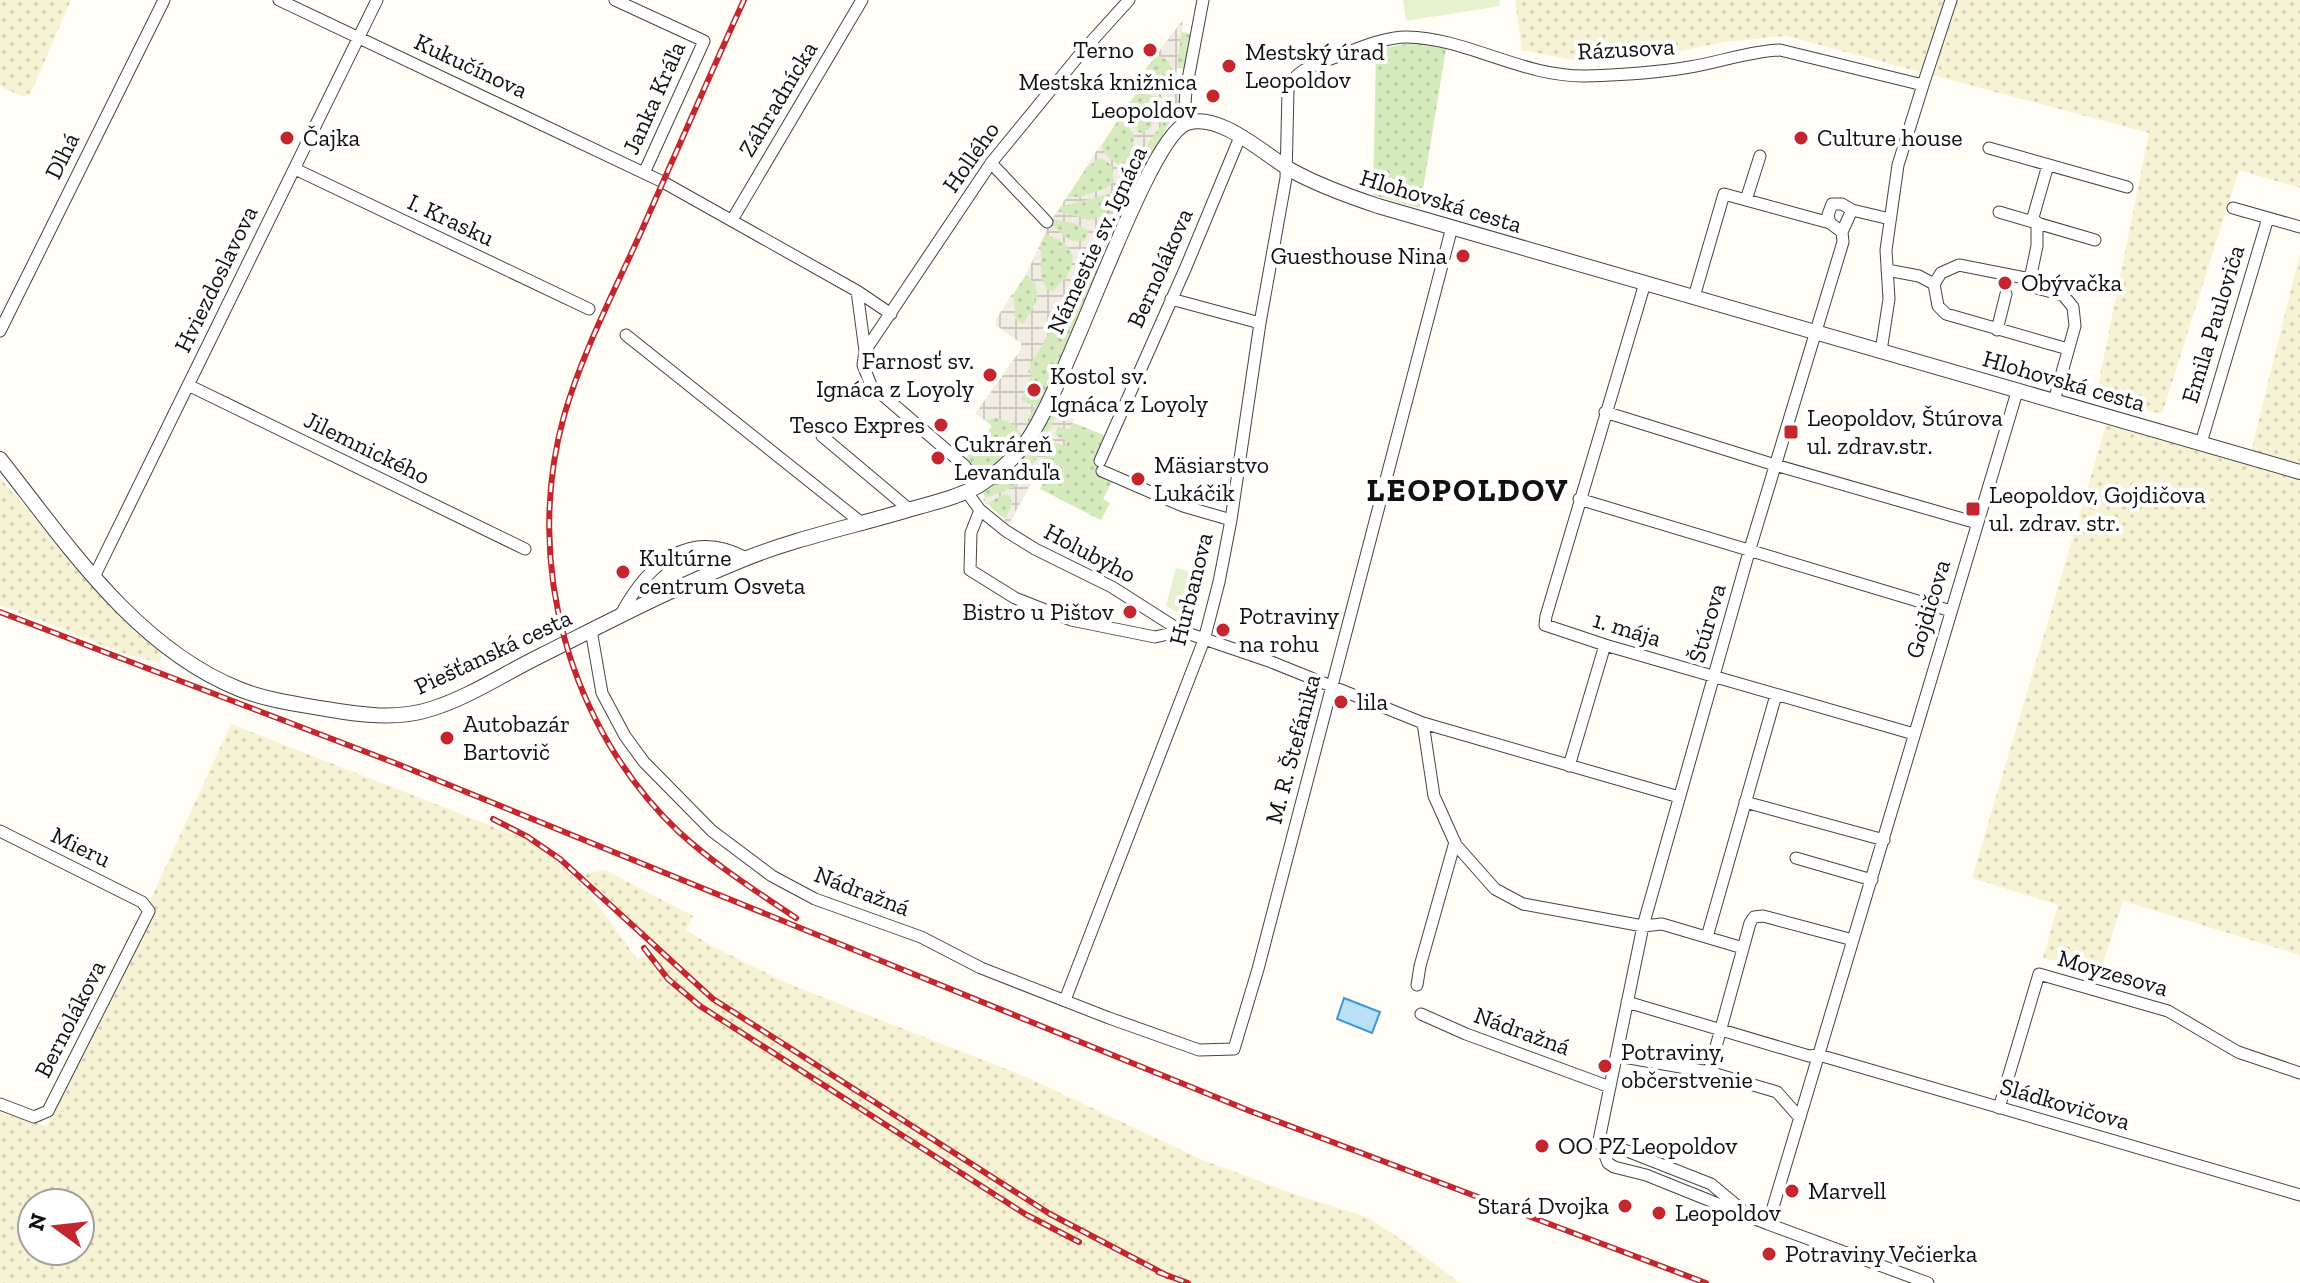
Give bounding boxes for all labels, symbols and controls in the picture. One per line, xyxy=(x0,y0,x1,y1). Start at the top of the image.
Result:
street label: Kukučínova xyxy=(410,27,533,105)
street label: Rázusova xyxy=(1577,31,1676,66)
street label: Záhradnícka xyxy=(732,35,824,162)
place label: Terno xyxy=(1073,35,1134,64)
street label: Janka Kráľa xyxy=(616,37,691,159)
place label: Mestský úrad Leopoldov xyxy=(1245,37,1385,94)
marker: Terno xyxy=(1141,41,1159,59)
marker: Mestský úrad Leopoldov xyxy=(1220,57,1238,75)
place label: Mestská knižnica Leopoldov xyxy=(1018,67,1197,124)
marker: Mestská knižnica Leopoldov xyxy=(1204,87,1222,105)
street label: Hollého xyxy=(936,116,1005,198)
place label: Čajka xyxy=(303,123,361,152)
place label: Culture house xyxy=(1817,123,1963,152)
street label: Dlhá xyxy=(38,127,85,184)
marker: Čajka xyxy=(278,129,296,147)
marker: Culture house xyxy=(1792,129,1810,147)
street label: Námestie sv. Ignáca xyxy=(1040,141,1153,338)
street label: Hlohovská cesta xyxy=(1357,162,1526,239)
street label: I. Krasku xyxy=(403,187,499,252)
street label: Hviezdoslavova xyxy=(168,200,264,357)
street label: Bernolákova xyxy=(1120,203,1199,332)
place label: Guesthouse Nina xyxy=(1270,241,1447,270)
street label: Emila Pauloviča xyxy=(2175,241,2250,406)
marker: Guesthouse Nina xyxy=(1454,247,1472,265)
place label: Obývačka xyxy=(2021,268,2122,297)
marker: Obývačka xyxy=(1996,274,2014,292)
street label: Hlohovská cesta xyxy=(1980,343,2149,418)
place label: Farnosť sv. Ignáca z Loyoly xyxy=(816,346,975,403)
place label: Kostol sv. Ignáca z Loyoly xyxy=(1050,361,1209,418)
marker: Farnosť sv. Ignáca z Loyoly xyxy=(981,366,999,384)
marker: Kostol sv. Ignáca z Loyoly xyxy=(1025,381,1043,399)
place label: Leopoldov, Štúrova ul. zdrav.str. xyxy=(1807,403,2003,460)
street label: Jilemnického xyxy=(300,405,435,490)
place label: Tesco Expres xyxy=(789,410,925,439)
marker: Tesco Expres xyxy=(932,416,950,434)
marker: Leopoldov, Štúrova ul. zdrav.str. xyxy=(1782,423,1800,441)
place label: Cukráreň Levanduľa xyxy=(954,429,1061,486)
marker: Cukráreň Levanduľa xyxy=(929,449,947,467)
place label: Mäsiarstvo Lukáčik xyxy=(1154,450,1269,507)
marker: Mäsiarstvo Lukáčik xyxy=(1129,470,1147,488)
district label: LEOPOLDOV xyxy=(1367,471,1569,509)
place label: Leopoldov, Gojdičova ul. zdrav. str. xyxy=(1989,480,2206,537)
marker: Leopoldov, Gojdičova ul. zdrav. str. xyxy=(1964,500,1982,518)
street label: Holubyho xyxy=(1039,516,1141,589)
street label: Hurbanova xyxy=(1163,529,1219,648)
place label: Kultúrne centrum Osveta xyxy=(639,543,806,600)
street label: Gojdičova xyxy=(1899,556,1956,662)
marker: Kultúrne centrum Osveta xyxy=(614,563,632,581)
street label: Štúrova xyxy=(1681,580,1732,666)
place label: Bistro u Pištov xyxy=(963,597,1114,626)
place label: Potraviny na rohu xyxy=(1239,601,1340,658)
street label: Piešťanská cesta xyxy=(410,602,576,701)
marker: Bistro u Pištov xyxy=(1121,603,1139,621)
street label: 1. mája xyxy=(1590,604,1665,653)
marker: Potraviny na rohu xyxy=(1214,621,1232,639)
street label: M. R. Štefánika xyxy=(1259,670,1327,827)
place label: lila xyxy=(1357,687,1388,716)
marker: lila xyxy=(1332,693,1350,711)
place label: Autobazár Bartovič xyxy=(463,709,570,766)
marker: Autobazár Bartovič xyxy=(438,729,456,747)
street label: Mieru xyxy=(47,820,116,874)
street label: Nádražná xyxy=(810,859,914,922)
street label: Moyzesova xyxy=(2055,943,2172,1002)
street label: Bernolákova xyxy=(28,955,112,1082)
street label: Nádražná xyxy=(1470,1000,1575,1061)
place label: Potraviny, občerstvenie xyxy=(1621,1037,1753,1094)
marker: Potraviny, občerstvenie xyxy=(1596,1057,1614,1075)
street label: Sládkovičova xyxy=(1997,1071,2134,1136)
place label: OO PZ Leopoldov xyxy=(1558,1131,1737,1160)
marker: OO PZ Leopoldov xyxy=(1533,1137,1551,1155)
place label: Marvell xyxy=(1808,1176,1886,1205)
marker: Marvell xyxy=(1783,1182,1801,1200)
north arrow xyxy=(16,1187,96,1267)
place label: Stará Dvojka xyxy=(1477,1191,1609,1220)
marker: Stará Dvojka xyxy=(1616,1197,1634,1215)
place label: Leopoldov xyxy=(1675,1198,1781,1227)
marker: Leopoldov xyxy=(1650,1204,1668,1222)
text: N xyxy=(22,1210,52,1234)
place label: Potraviny Večierka xyxy=(1785,1239,1978,1268)
marker: Potraviny Večierka xyxy=(1760,1245,1778,1263)

